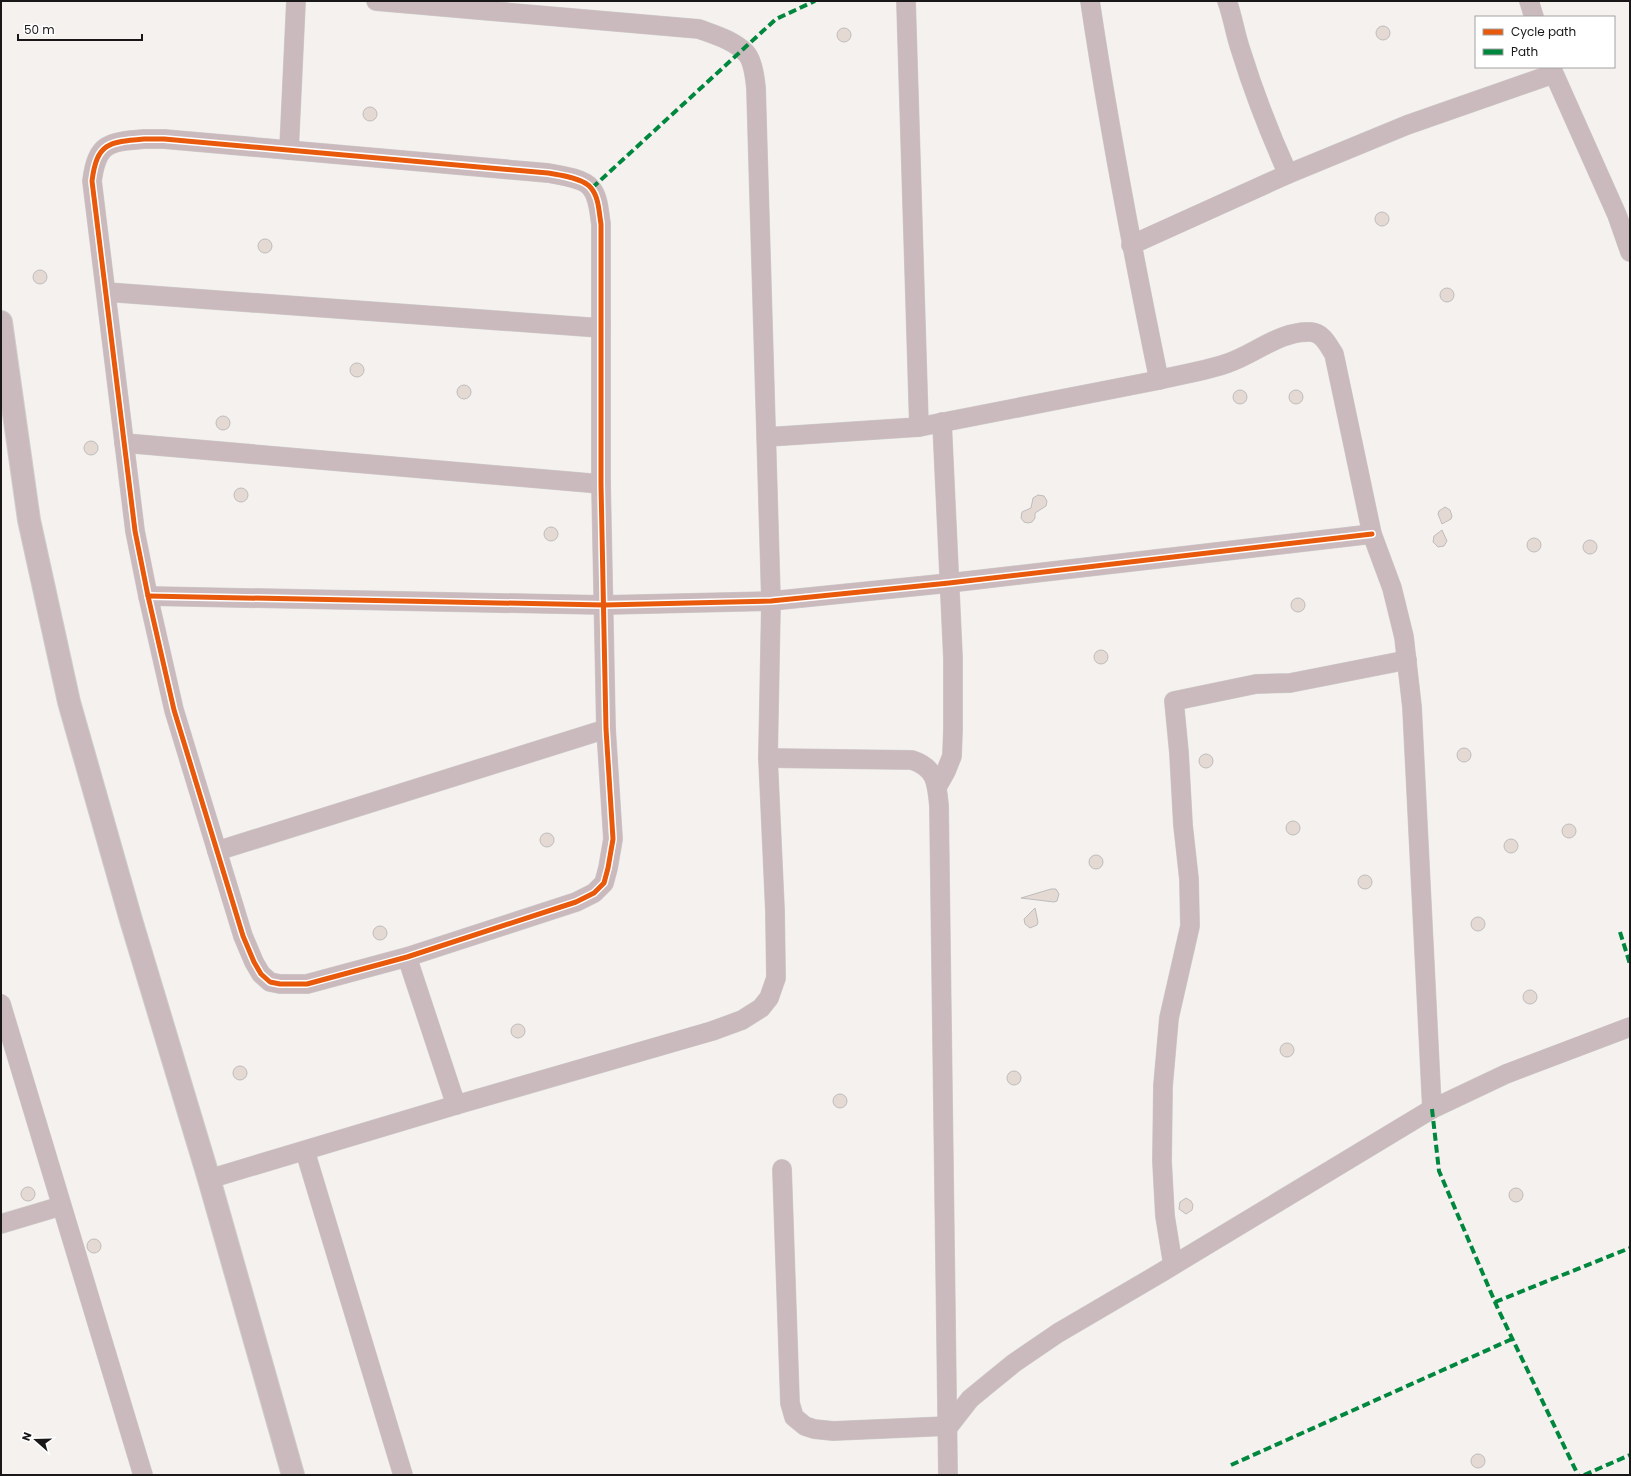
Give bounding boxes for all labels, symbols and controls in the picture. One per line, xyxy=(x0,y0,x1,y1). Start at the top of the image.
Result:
scale bar xyxy=(18,16,142,42)
legend xyxy=(1475,16,1615,68)
text: 50 m xyxy=(24,21,55,38)
text: Cycle path xyxy=(1511,23,1576,40)
text: Path xyxy=(1511,43,1538,60)
north arrow xyxy=(16,1420,56,1460)
text: N xyxy=(18,1430,36,1443)

